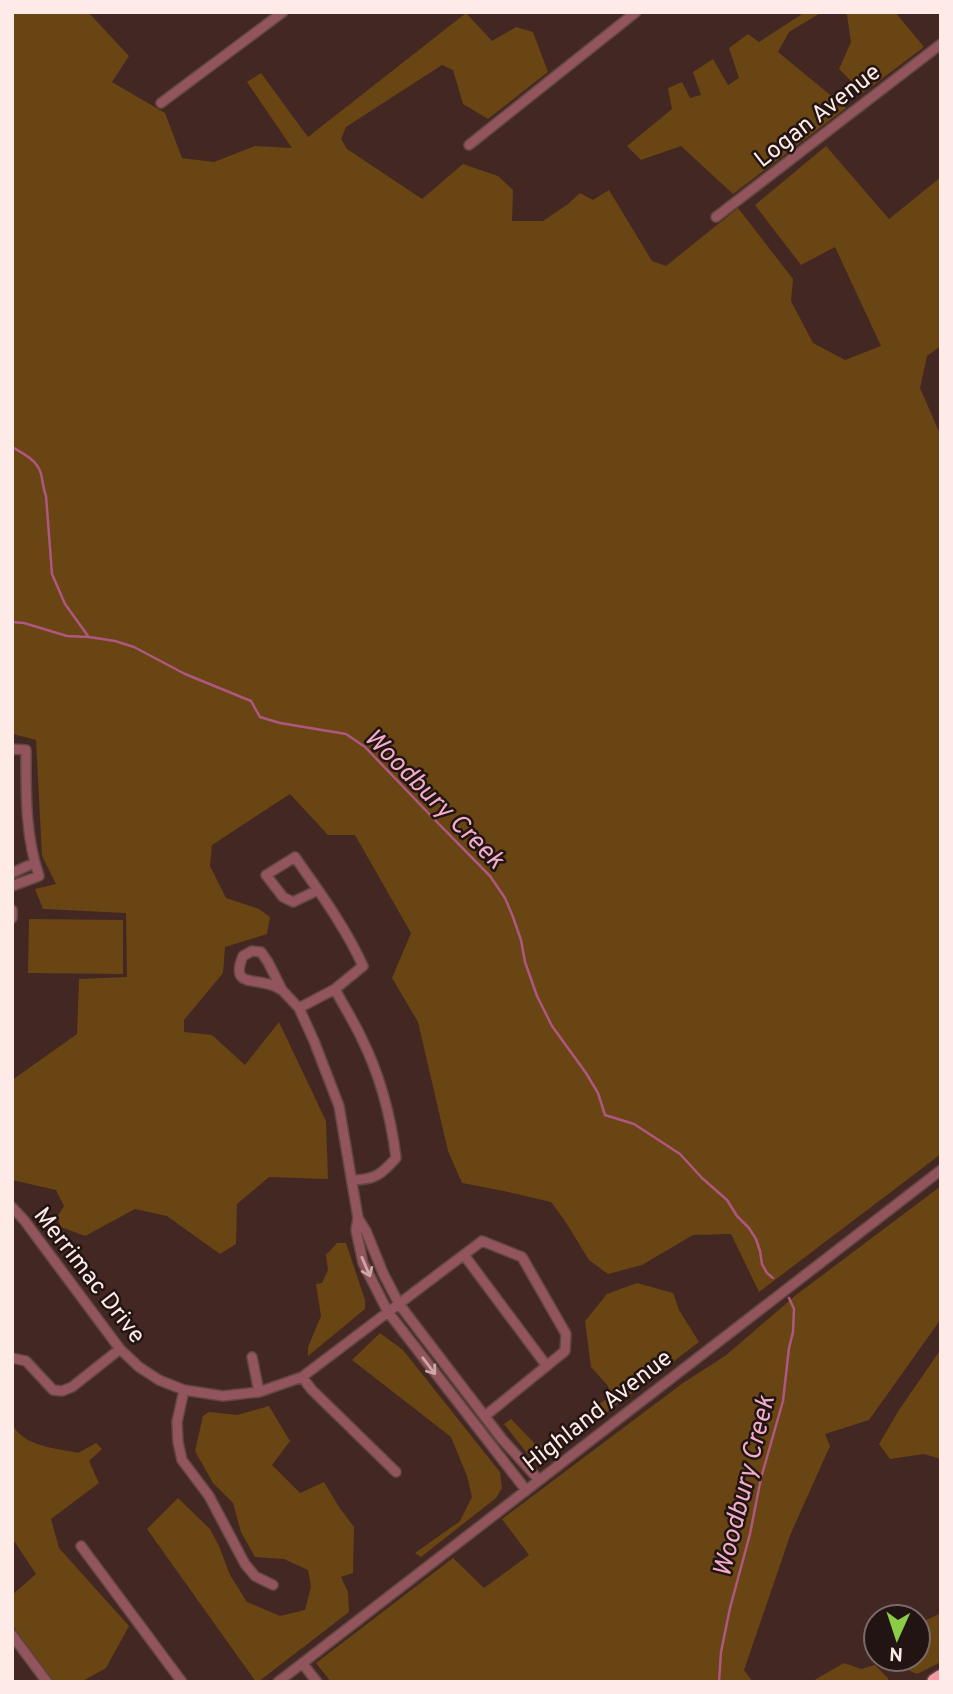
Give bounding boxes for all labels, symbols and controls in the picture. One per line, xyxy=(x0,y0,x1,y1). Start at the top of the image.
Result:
street label: Logan Avenue xyxy=(749,58,887,175)
water label: Woodbury Creek xyxy=(356,723,511,878)
street label: Merrimac Drive xyxy=(26,1202,151,1350)
one-way arrow xyxy=(361,1256,374,1277)
street label: Highland Avenue xyxy=(518,1344,679,1479)
one-way arrow xyxy=(422,1356,437,1375)
water label: Woodbury Creek xyxy=(707,1392,784,1581)
north arrow xyxy=(862,1603,932,1673)
text: N xyxy=(889,1641,904,1665)

